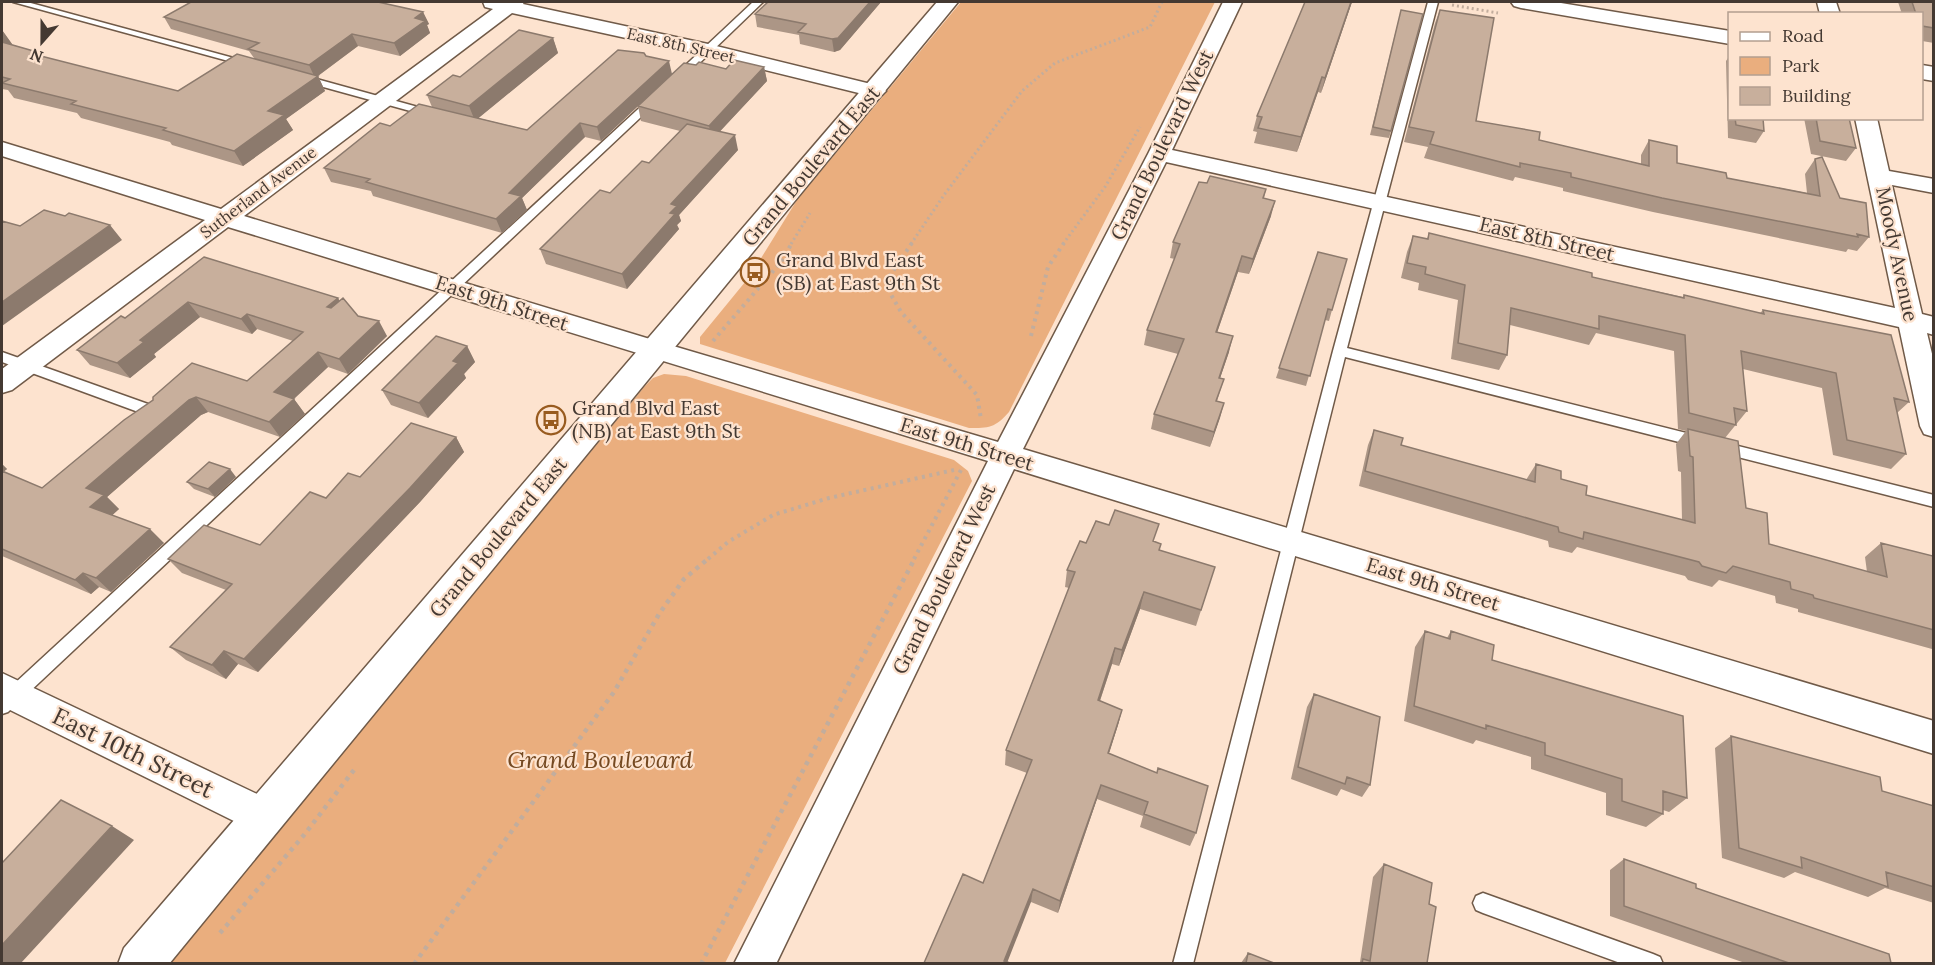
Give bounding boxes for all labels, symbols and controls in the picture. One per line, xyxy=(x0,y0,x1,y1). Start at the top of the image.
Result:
north arrow xyxy=(12,12,72,72)
legend xyxy=(1728,12,1923,120)
street label: East 8th Street xyxy=(625,23,738,67)
text: Road xyxy=(1782,24,1824,47)
text: N xyxy=(27,44,46,68)
street label: Grand Boulevard West xyxy=(1105,45,1219,244)
text: Park xyxy=(1782,54,1820,77)
street label: Grand Boulevard East xyxy=(736,80,885,251)
text: Building xyxy=(1782,84,1852,107)
street label: Sutherland Avenue xyxy=(196,142,320,242)
street label: Moody Avenue xyxy=(1871,184,1924,324)
street label: East 8th Street xyxy=(1477,211,1617,266)
place label: Grand Blvd East (SB) at East 9th St xyxy=(776,247,941,296)
bus stop icon: Grand Blvd East (SB) at East 9th St xyxy=(739,256,771,288)
street label: East 9th Street xyxy=(433,269,572,336)
place label: Grand Blvd East (NB) at East 9th St xyxy=(572,395,741,444)
bus stop icon: Grand Blvd East (NB) at East 9th St xyxy=(535,404,567,436)
street label: East 9th Street xyxy=(897,411,1037,476)
street label: Grand Boulevard East xyxy=(423,451,572,622)
street label: Grand Boulevard West xyxy=(887,479,1001,678)
street label: East 9th Street xyxy=(1363,551,1503,616)
street label: East 10th Street xyxy=(47,700,220,805)
park label: Grand Boulevard xyxy=(507,744,694,775)

